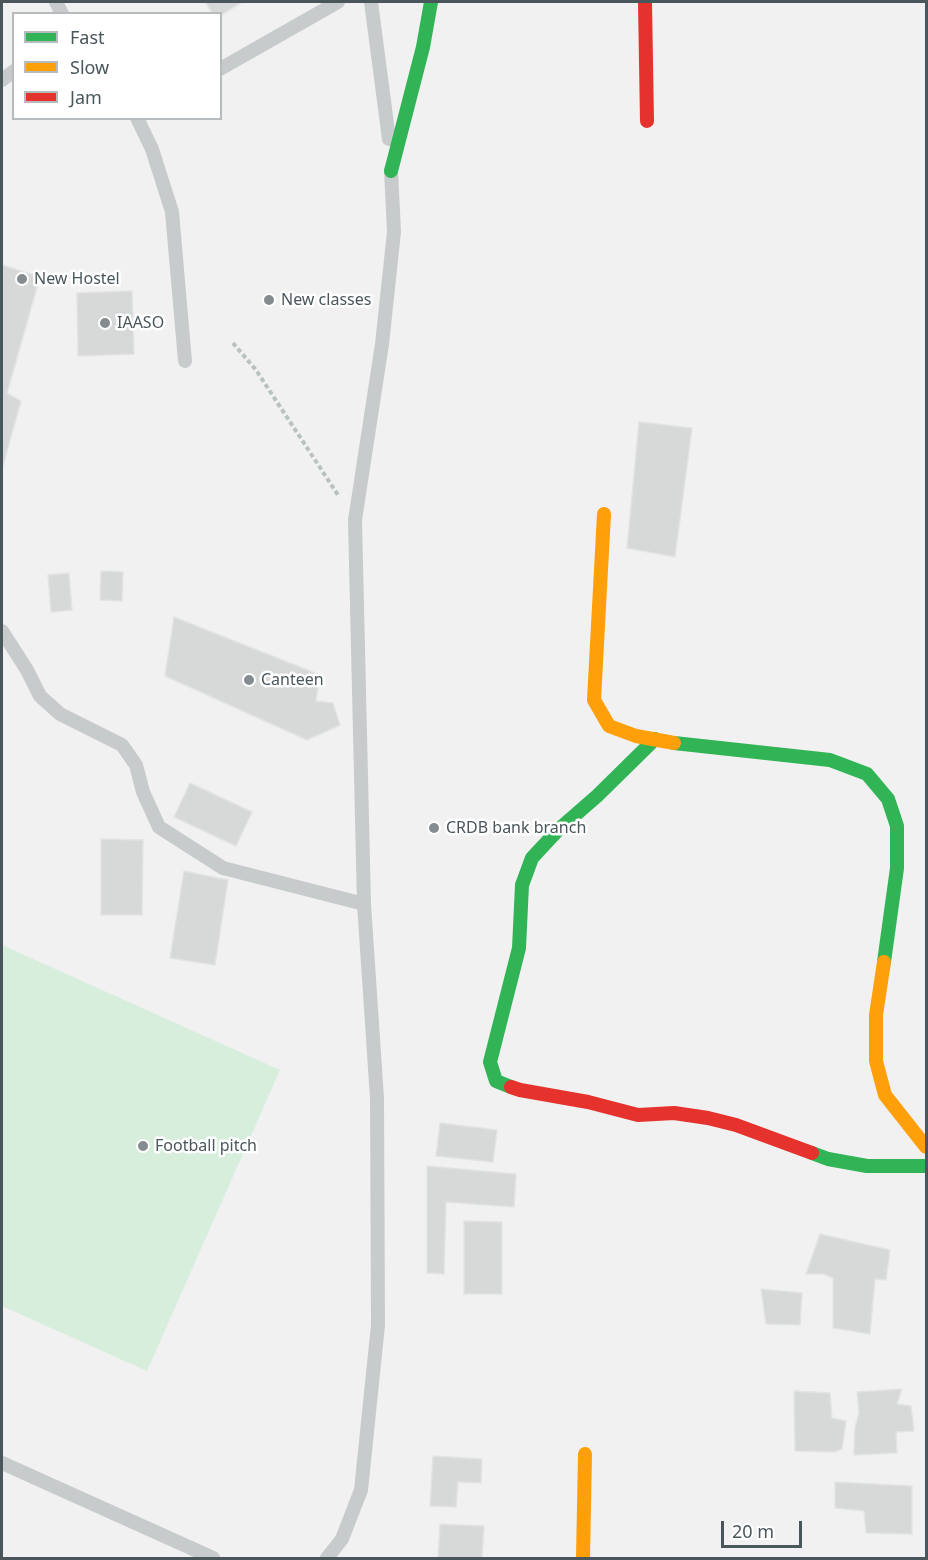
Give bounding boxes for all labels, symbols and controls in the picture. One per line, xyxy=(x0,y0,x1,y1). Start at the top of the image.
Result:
legend xyxy=(12,12,222,120)
text: Fast xyxy=(70,25,105,49)
text: Slow xyxy=(70,55,109,79)
text: Jam xyxy=(70,85,102,109)
place label: New Hostel xyxy=(34,269,120,289)
marker: New Hostel xyxy=(15,272,29,286)
place label: New classes xyxy=(281,290,371,310)
marker: New classes xyxy=(262,293,276,307)
place label: IAASO xyxy=(117,313,164,333)
marker: IAASO xyxy=(98,316,112,330)
place label: Canteen xyxy=(261,670,324,690)
marker: Canteen xyxy=(242,673,256,687)
place label: CRDB bank branch xyxy=(446,818,586,838)
marker: CRDB bank branch xyxy=(427,821,441,835)
place label: Football pitch xyxy=(155,1136,257,1156)
marker: Football pitch xyxy=(136,1139,150,1153)
scale bar xyxy=(724,1509,805,1547)
text: 20 m xyxy=(732,1519,774,1543)

